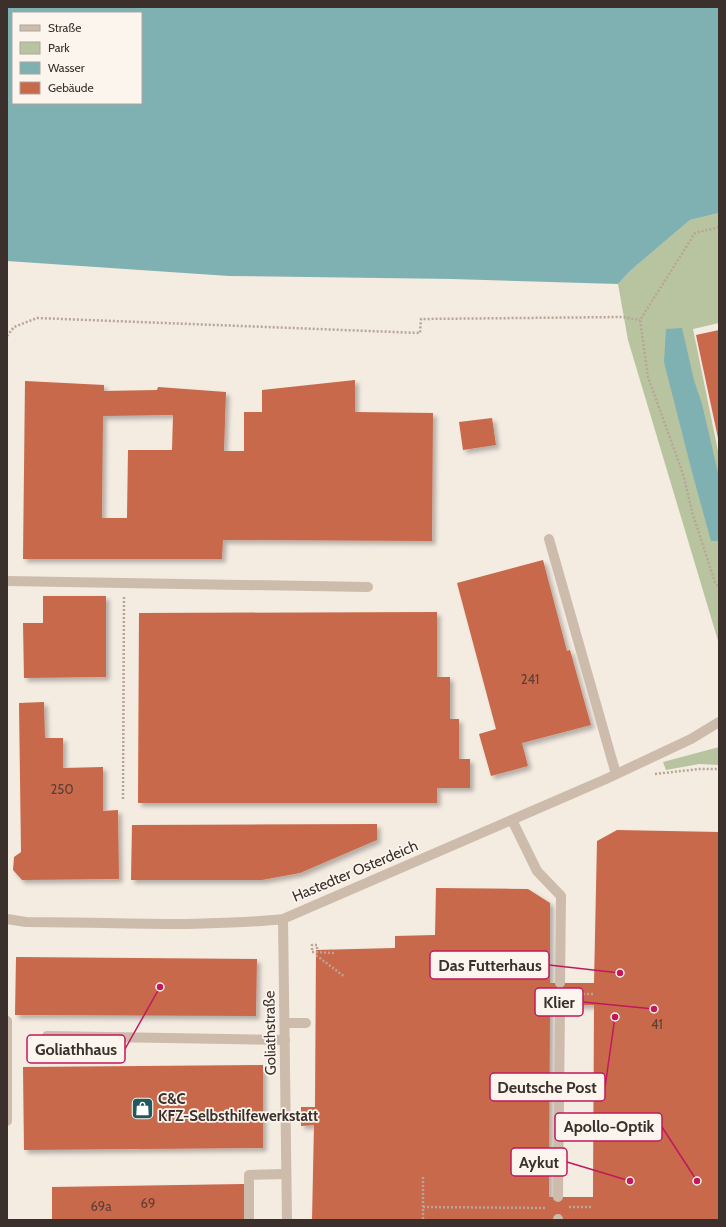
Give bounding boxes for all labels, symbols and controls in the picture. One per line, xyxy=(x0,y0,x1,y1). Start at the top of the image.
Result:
legend xyxy=(12,12,142,104)
text: Straße xyxy=(48,20,81,35)
text: Park xyxy=(48,40,70,55)
text: Wasser xyxy=(48,60,85,75)
text: Gebäude xyxy=(48,80,94,95)
house number: 241 xyxy=(521,671,539,687)
house number: 250 xyxy=(51,781,73,797)
street label: Hastedter Osterdeich xyxy=(290,836,420,906)
callout: Das Futterhaus xyxy=(430,951,549,979)
text: Das Futterhaus xyxy=(438,956,542,975)
callout: Klier xyxy=(535,988,583,1016)
street label: Goliathstraße xyxy=(260,990,280,1075)
text: Klier xyxy=(543,993,576,1012)
house number: 41 xyxy=(651,1016,663,1032)
callout: Goliathhaus xyxy=(27,1035,125,1063)
text: Goliathhaus xyxy=(35,1040,117,1059)
callout: Deutsche Post xyxy=(490,1073,605,1101)
text: Deutsche Post xyxy=(497,1078,597,1097)
place label: C&C KFZ-Selbsthilfewerkstatt xyxy=(158,1090,318,1125)
shop icon: C&C KFZ-Selbsthilfewerkstatt xyxy=(130,1095,156,1121)
callout: Apollo-Optik xyxy=(555,1113,662,1141)
text: Apollo-Optik xyxy=(564,1117,655,1136)
callout: Aykut xyxy=(511,1148,567,1176)
text: Aykut xyxy=(519,1153,560,1172)
house number: 69 xyxy=(141,1195,155,1211)
house number: 69a xyxy=(90,1198,112,1214)

